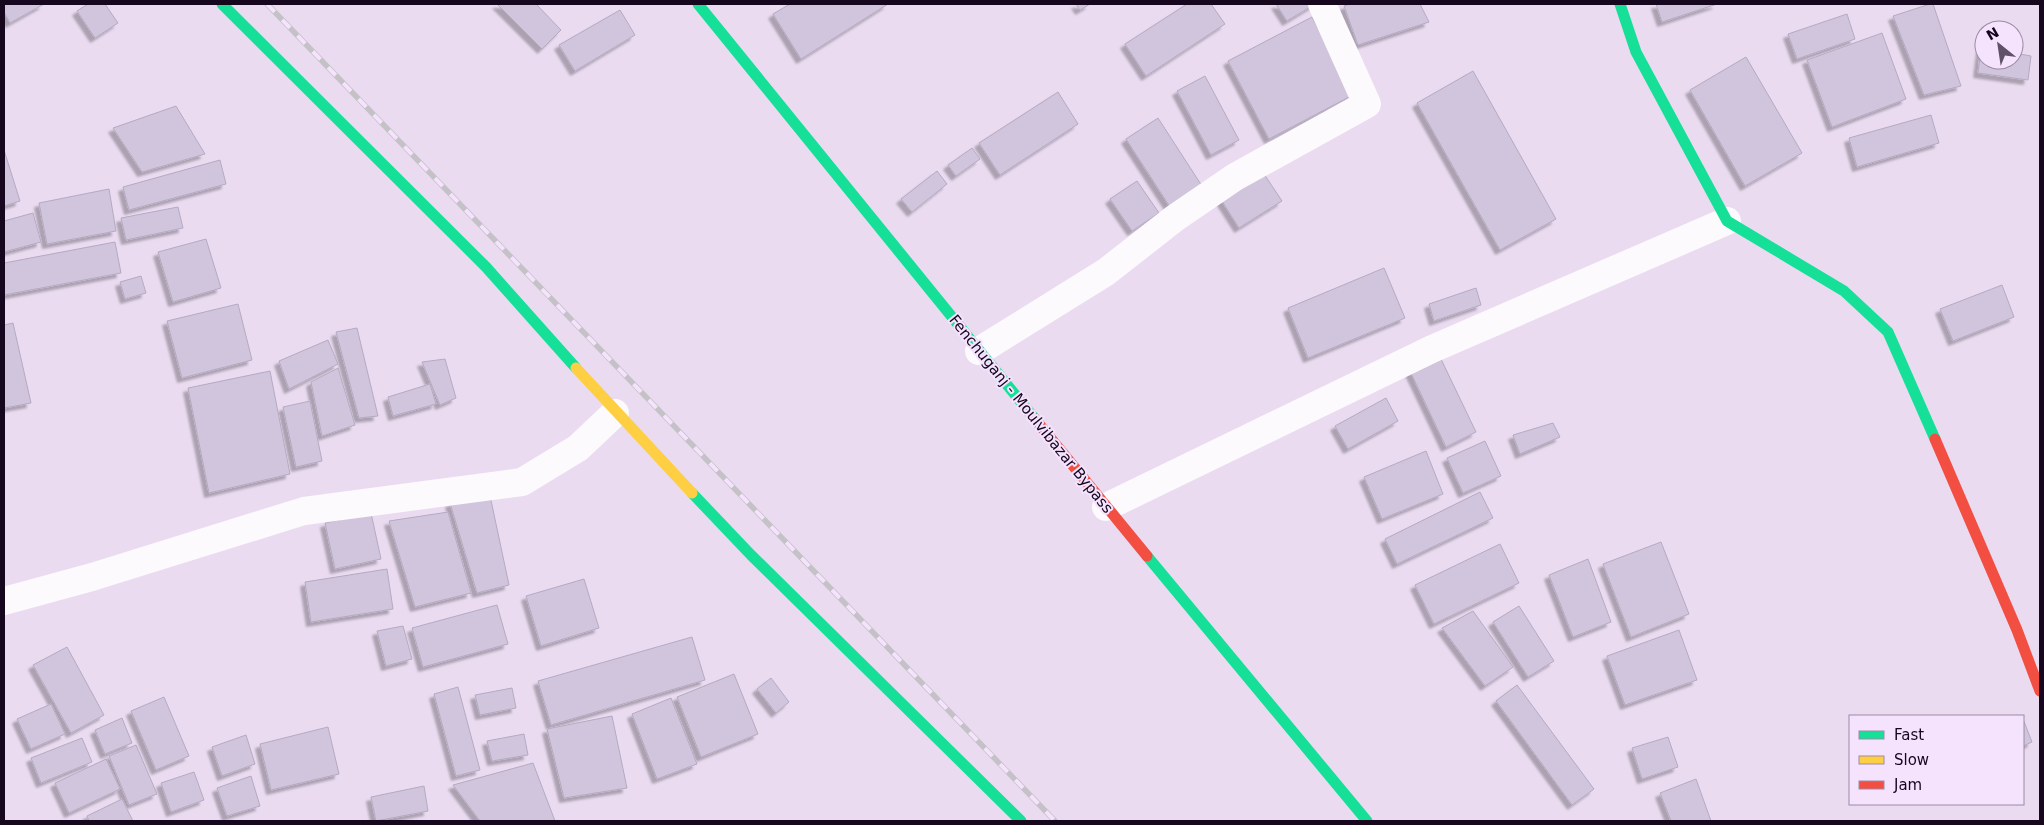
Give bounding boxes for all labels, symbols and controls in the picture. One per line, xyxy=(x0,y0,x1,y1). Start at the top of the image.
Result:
north arrow xyxy=(1974,20,2024,70)
text: N xyxy=(1983,24,2002,44)
street label: Fenchuganj - Moulvibazar Bypass xyxy=(945,311,1117,517)
legend xyxy=(1849,715,2024,805)
text: Fast xyxy=(1894,726,1924,744)
text: Slow xyxy=(1894,751,1929,769)
text: Jam xyxy=(1893,776,1922,794)

